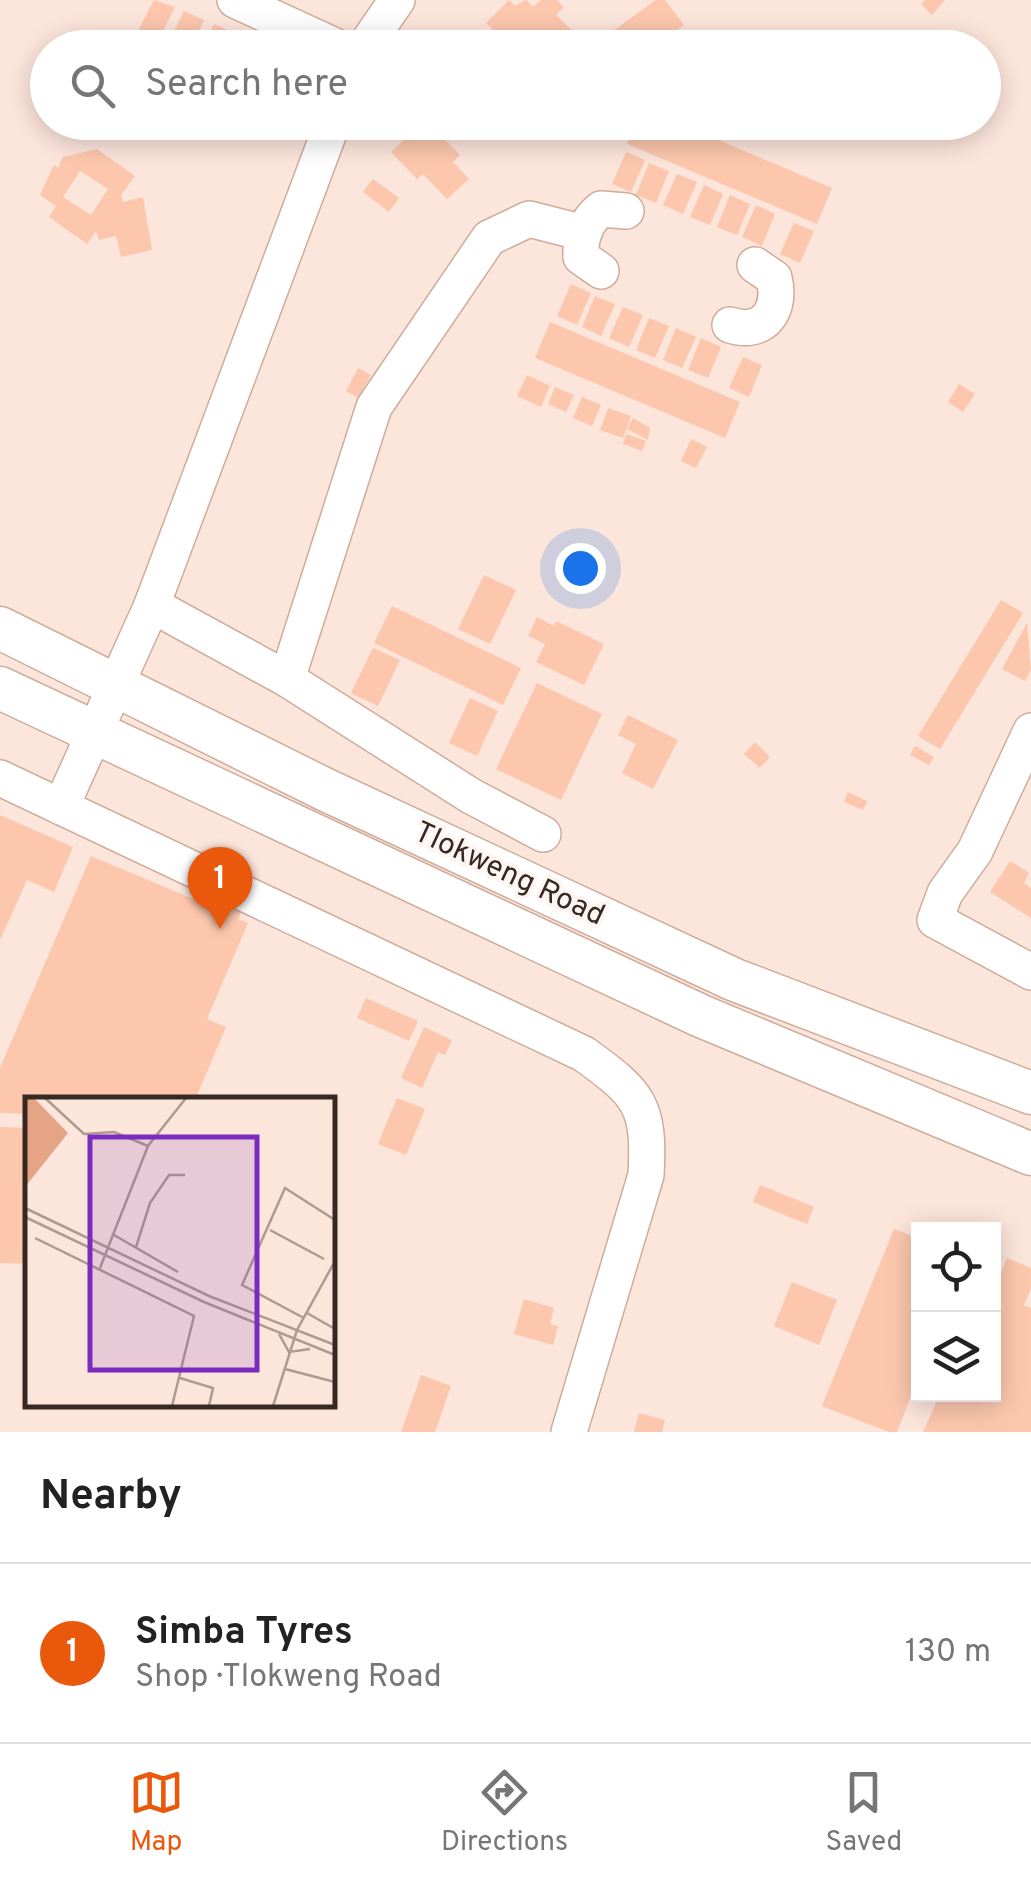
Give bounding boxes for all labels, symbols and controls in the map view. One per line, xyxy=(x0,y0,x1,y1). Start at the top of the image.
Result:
search box xyxy=(30,30,1001,140)
icon: search xyxy=(65,58,120,113)
text: Search here xyxy=(145,61,348,110)
your location xyxy=(555,543,606,594)
street label: Tlokweng Road xyxy=(408,815,610,935)
pin: 1 xyxy=(188,846,252,929)
inset map xyxy=(25,1097,335,1407)
map controls xyxy=(911,1222,1001,1402)
button: locate xyxy=(911,1222,1001,1312)
button: layers xyxy=(911,1312,1001,1402)
text: Nearby xyxy=(40,1471,182,1524)
text: Simba Tyres xyxy=(135,1609,353,1658)
text: 1 xyxy=(66,1633,79,1673)
text: 130 m xyxy=(905,1633,991,1673)
text: Shop · Tlokweng Road xyxy=(135,1658,442,1698)
tab: Map xyxy=(129,1765,184,1861)
tab: Directions xyxy=(441,1765,568,1861)
tab: Saved xyxy=(825,1765,902,1861)

